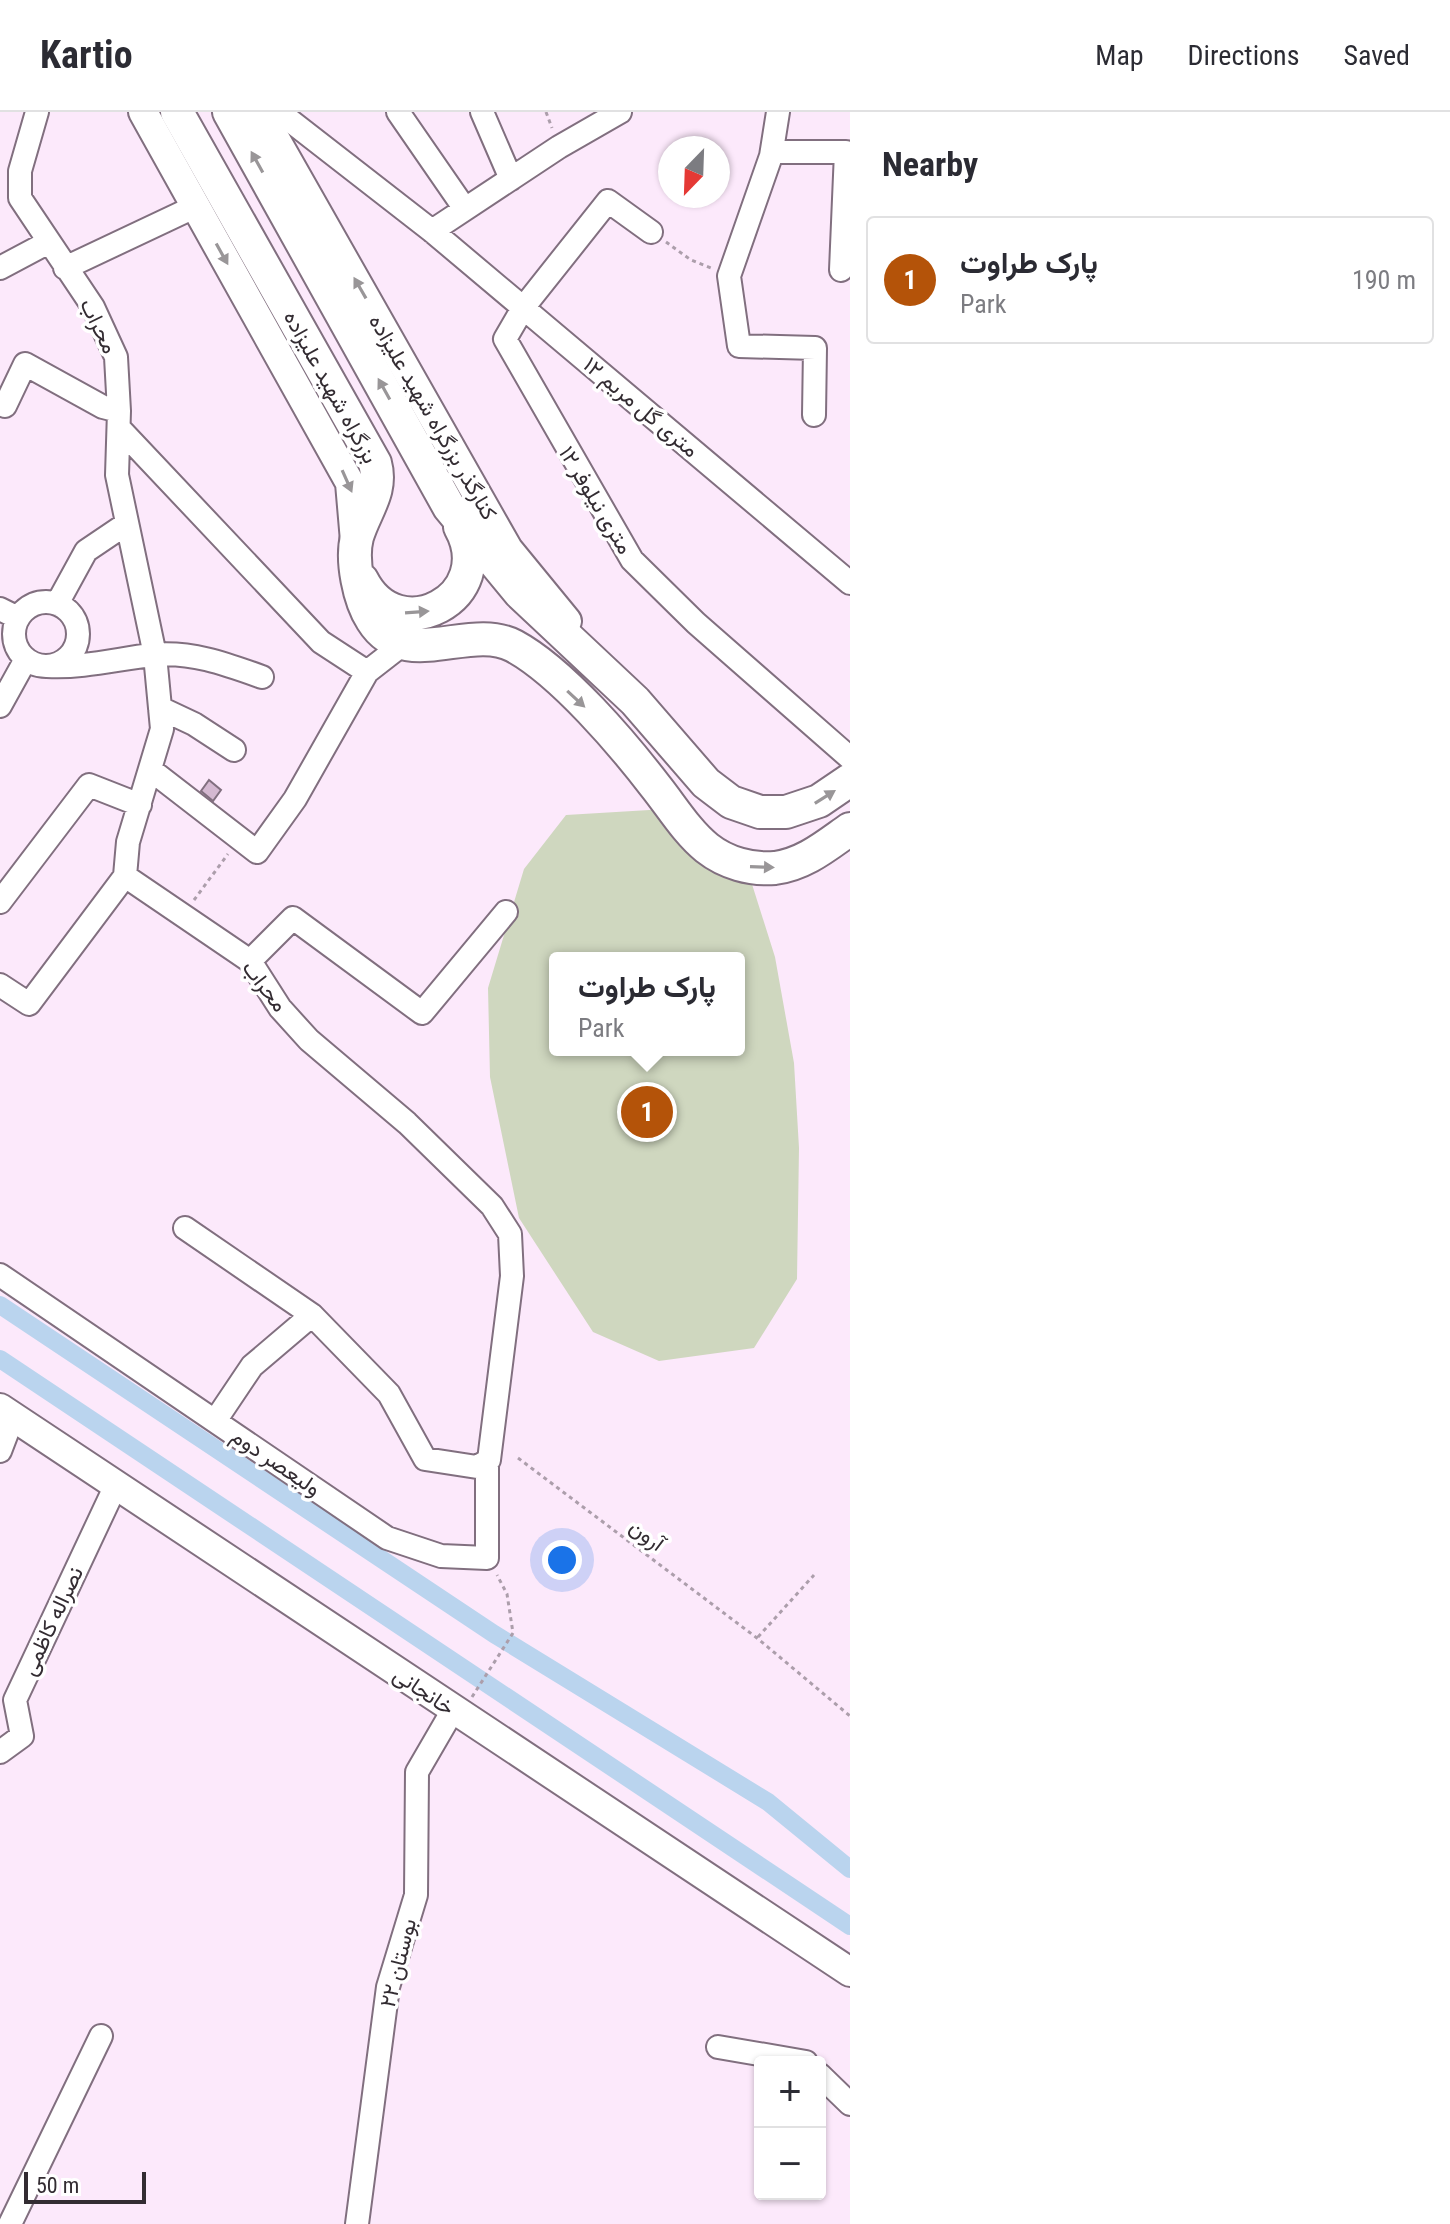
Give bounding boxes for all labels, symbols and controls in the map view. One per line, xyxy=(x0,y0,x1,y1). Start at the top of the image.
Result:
text: Kartio xyxy=(40,33,133,77)
text: Map xyxy=(1095,39,1144,72)
text: Directions xyxy=(1188,39,1299,72)
text: Saved xyxy=(1343,39,1410,72)
north arrow xyxy=(658,136,730,208)
text: Nearby xyxy=(882,144,978,184)
one-way arrow xyxy=(251,151,265,173)
one-way arrow xyxy=(215,242,229,265)
text: پارک طراوت xyxy=(960,245,1098,280)
text: 1 xyxy=(903,265,917,295)
text: 190 m xyxy=(1352,265,1416,295)
one-way arrow xyxy=(353,277,367,299)
text: Park xyxy=(960,289,1006,319)
street label: محراب xyxy=(74,294,123,358)
street label: بزرگراه شهید علیزاده xyxy=(278,306,383,468)
street label: کنارگذر بزرگراه شهید علیزاده xyxy=(363,310,502,525)
street label: ۱۲ متری گل مریم xyxy=(577,352,703,464)
one-way arrow xyxy=(377,378,390,401)
street label: ۱۲ متری نیلوفر xyxy=(553,442,638,559)
one-way arrow xyxy=(341,470,354,493)
one-way arrow xyxy=(405,605,430,618)
one-way arrow xyxy=(566,689,585,707)
one-way arrow xyxy=(814,790,836,804)
one-way arrow xyxy=(750,861,775,874)
popup xyxy=(549,952,745,1056)
street label: محراب xyxy=(236,955,293,1017)
text: پارک طراوت xyxy=(578,969,716,1004)
text: Park xyxy=(578,1013,624,1043)
pin: 1 xyxy=(621,1082,673,1142)
street label: ولیعصر دوم xyxy=(225,1423,325,1503)
street label: آرون xyxy=(624,1514,671,1558)
your location xyxy=(542,1540,582,1580)
street label: نصراله کاظمی xyxy=(16,1563,89,1680)
street label: خانجانی xyxy=(388,1662,459,1721)
street label: بوستان ۲۲ xyxy=(375,1916,422,2010)
map controls xyxy=(754,2056,826,2200)
button: + xyxy=(754,2056,826,2128)
button: − xyxy=(754,2128,826,2200)
scale bar xyxy=(24,2168,146,2204)
text: 50 m xyxy=(36,2173,79,2198)

